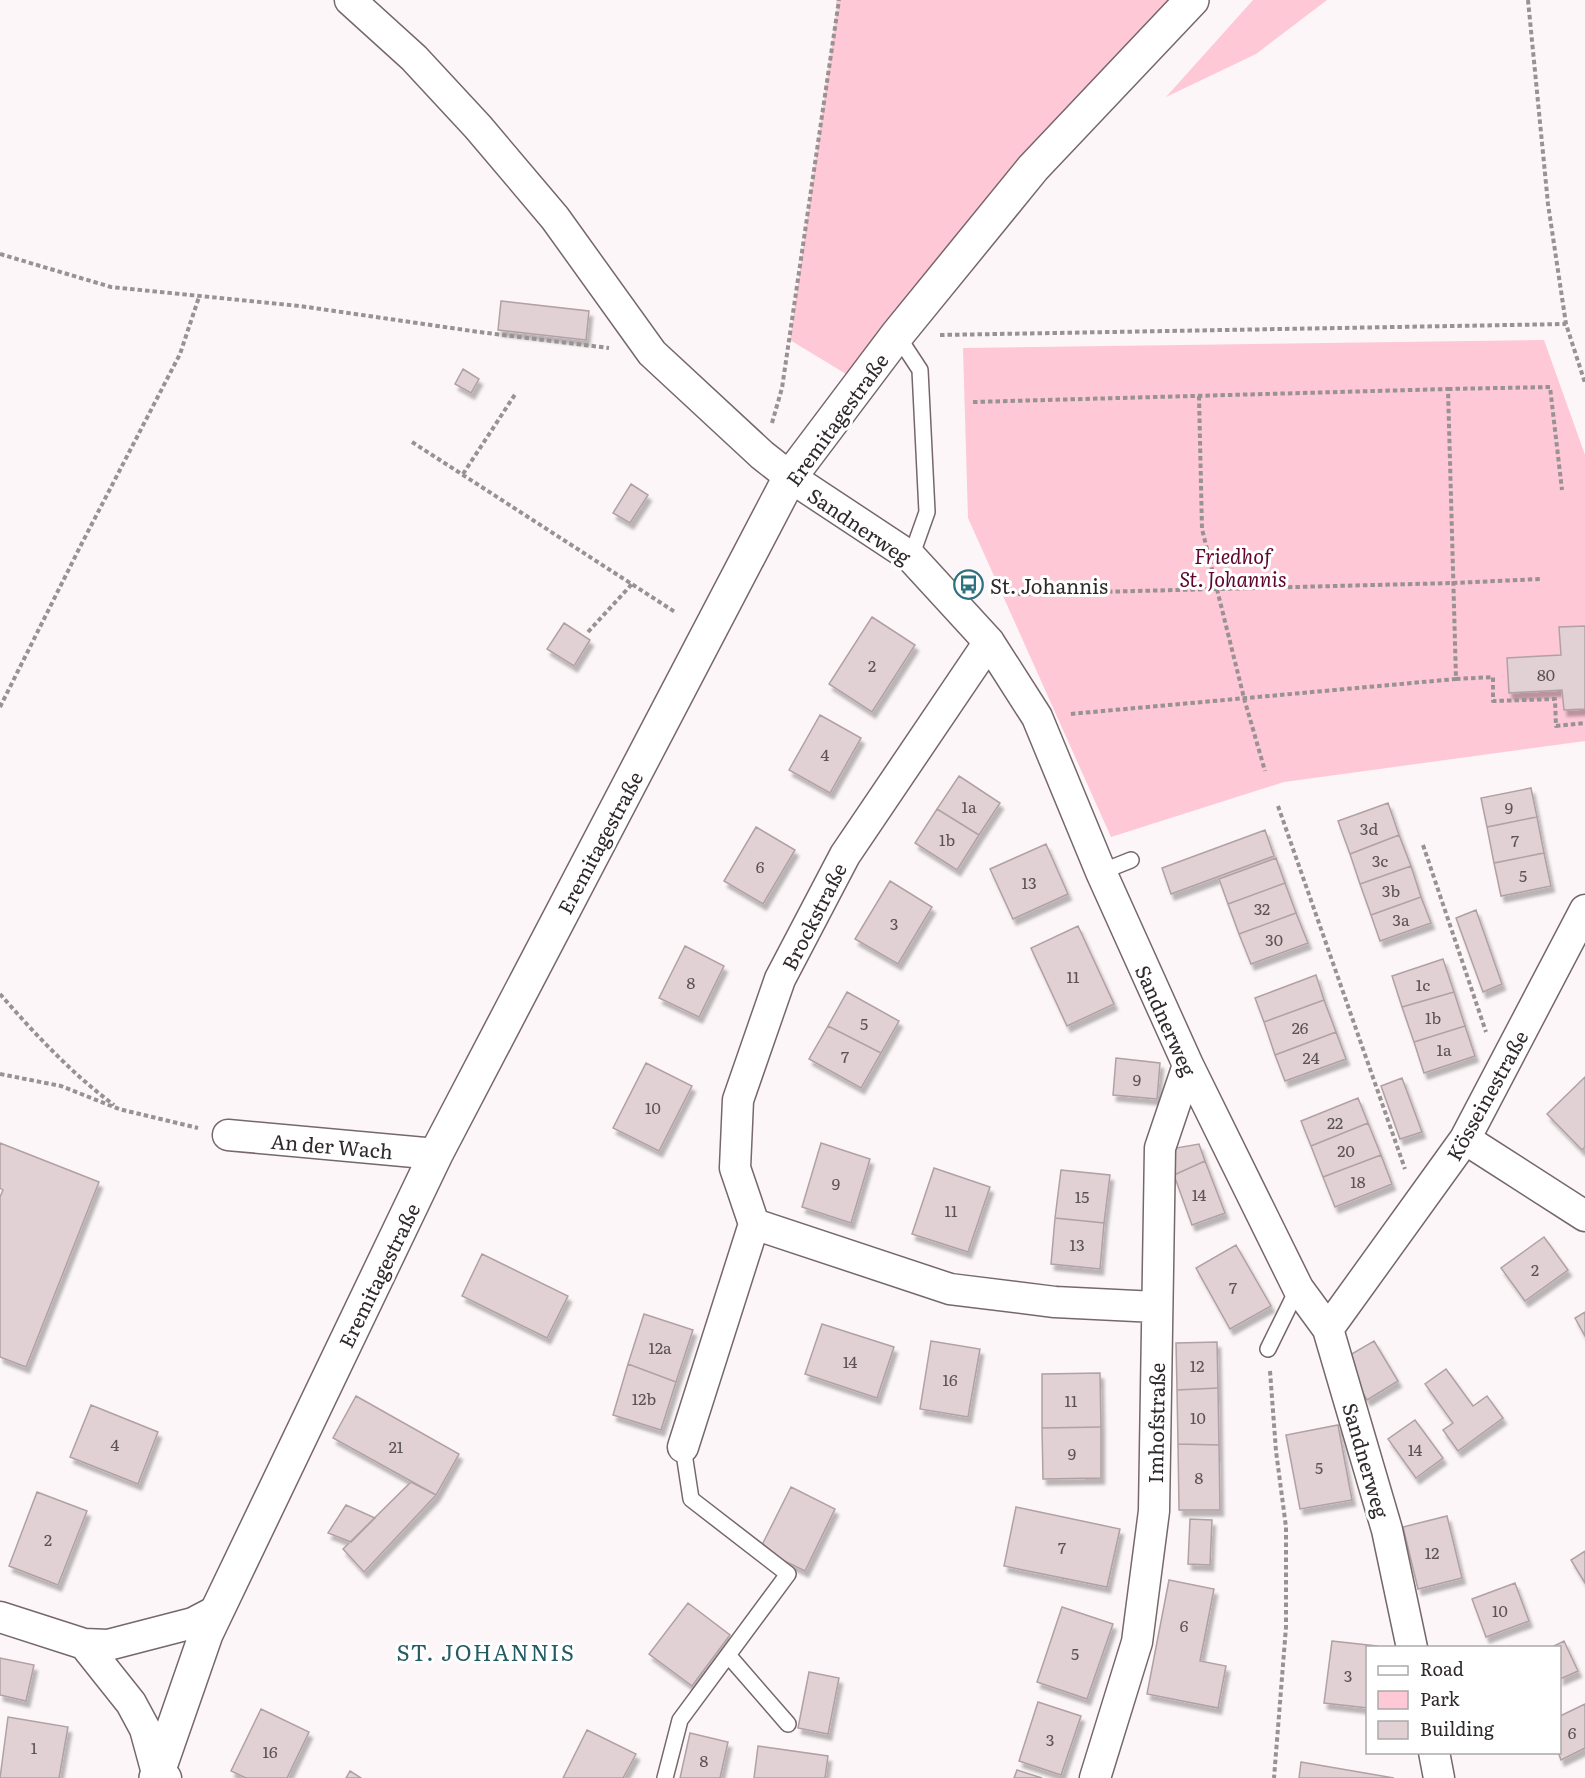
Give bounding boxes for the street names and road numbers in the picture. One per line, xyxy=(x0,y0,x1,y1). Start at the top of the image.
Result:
street label: Eremitagestraße xyxy=(777,346,895,492)
street label: Sandnerweg xyxy=(802,479,918,571)
street label: Eremitagestraße xyxy=(549,765,649,919)
street label: Brockstraße xyxy=(773,857,853,975)
street label: Sandnerweg xyxy=(1129,960,1205,1081)
street label: Kösseinestraße xyxy=(1438,1024,1534,1166)
street label: An der Wach xyxy=(270,1125,394,1165)
street label: Eremitagestraße xyxy=(330,1197,426,1353)
street label: Imhofstraße xyxy=(1139,1362,1171,1484)
street label: Sandnerweg xyxy=(1336,1399,1398,1522)

